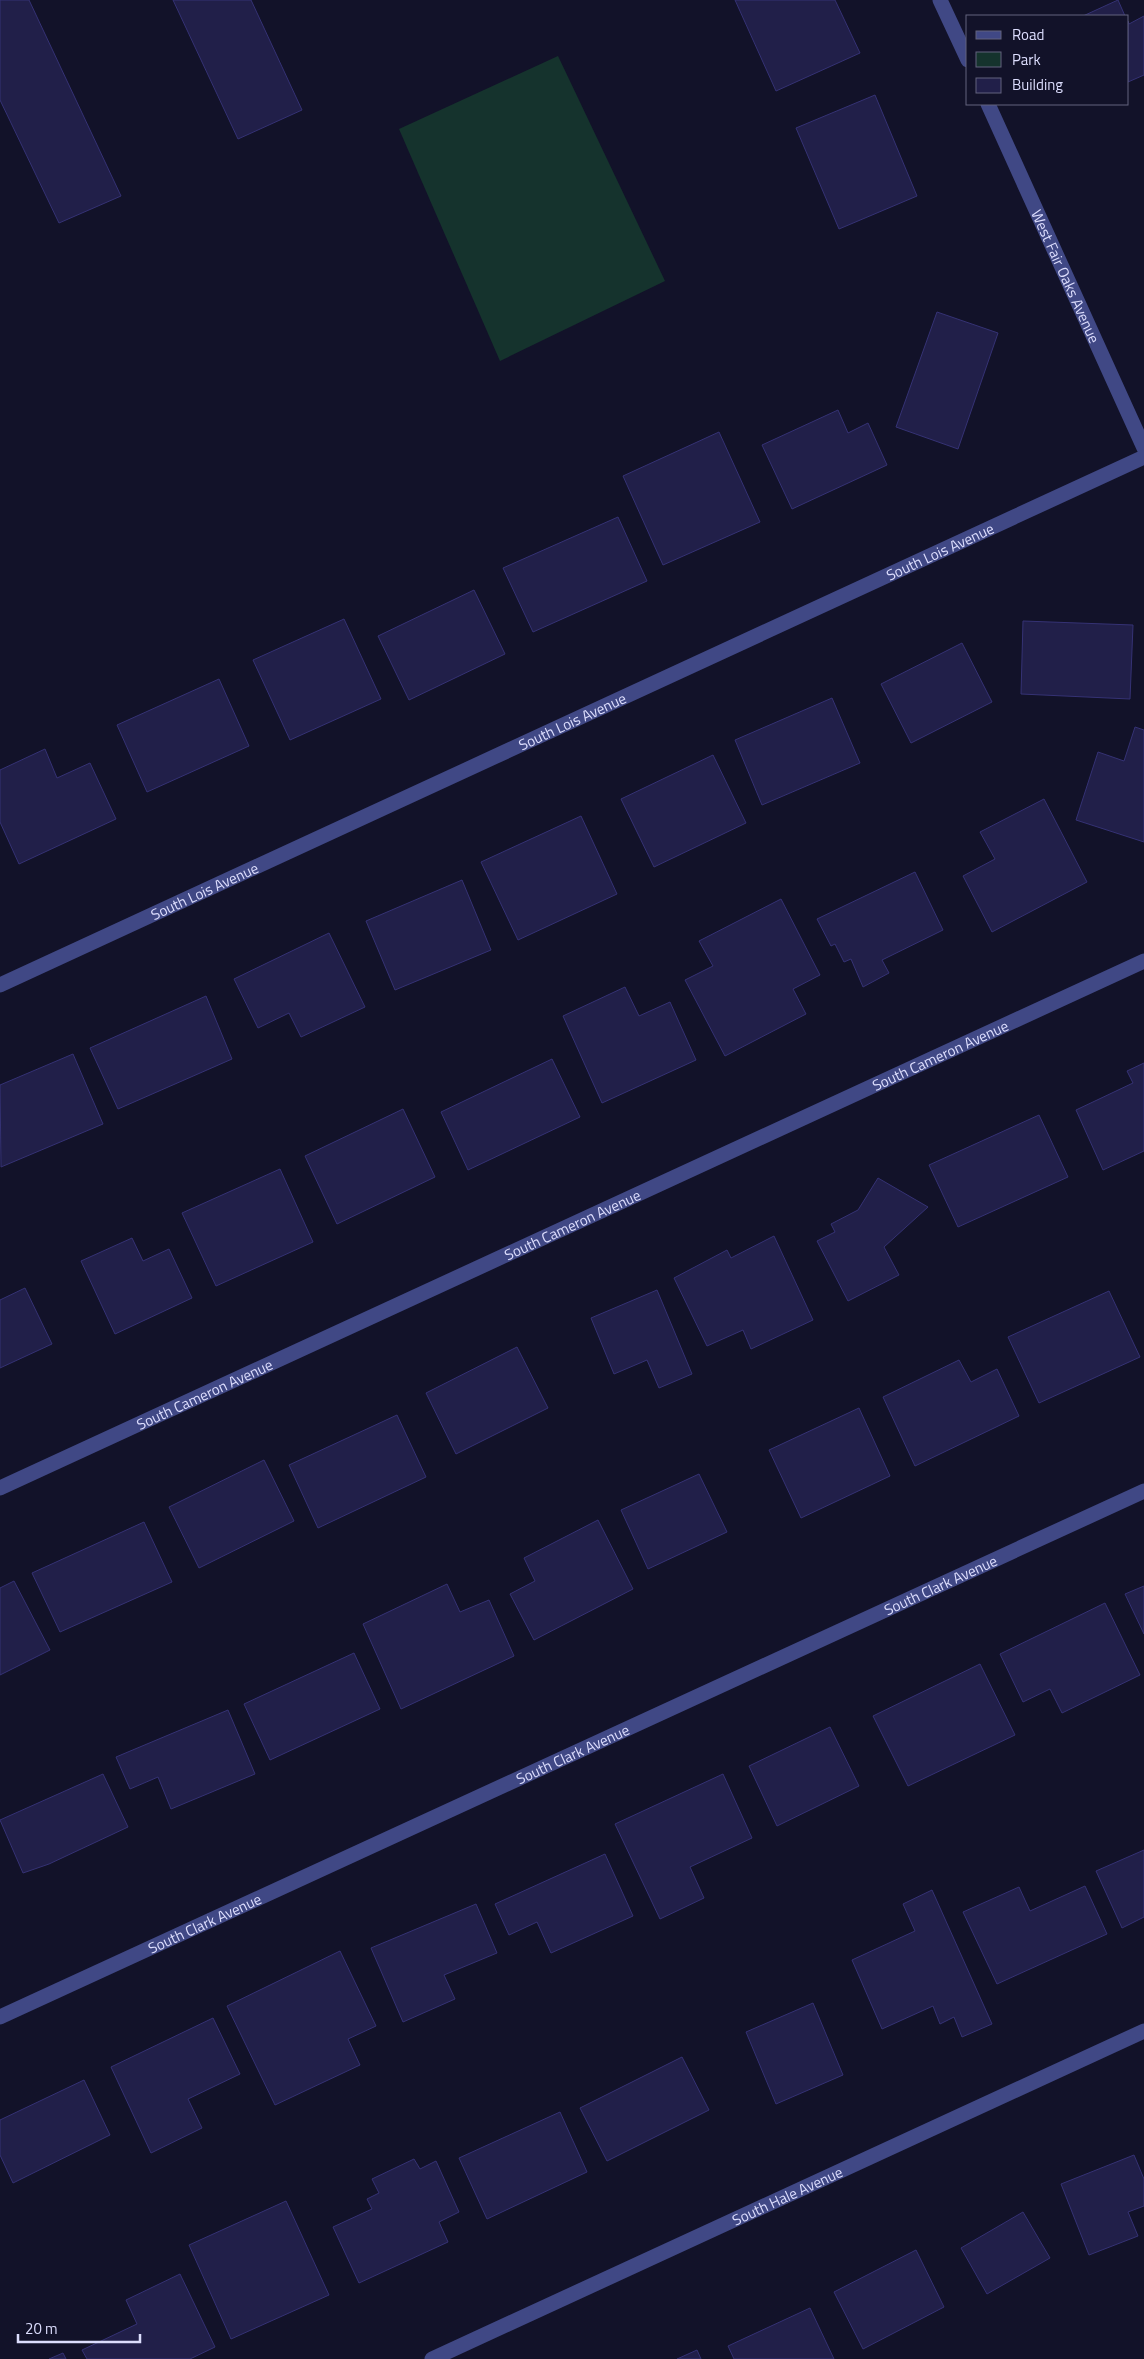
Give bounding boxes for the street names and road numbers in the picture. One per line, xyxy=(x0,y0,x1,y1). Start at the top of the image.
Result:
street label: West Fair Oaks Avenue xyxy=(1026,205,1106,347)
street label: South Lois Avenue xyxy=(882,516,997,586)
street label: South Lois Avenue xyxy=(514,686,630,756)
street label: South Lois Avenue xyxy=(147,856,262,926)
street label: South Cameron Avenue xyxy=(868,1014,1012,1096)
street label: South Cameron Avenue xyxy=(500,1183,644,1266)
street label: South Cameron Avenue xyxy=(132,1352,276,1435)
street label: South Clark Avenue xyxy=(880,1549,1001,1621)
street label: South Clark Avenue xyxy=(512,1718,633,1790)
street label: South Clark Avenue xyxy=(144,1887,265,1959)
street label: South Hale Avenue xyxy=(728,2160,846,2231)

